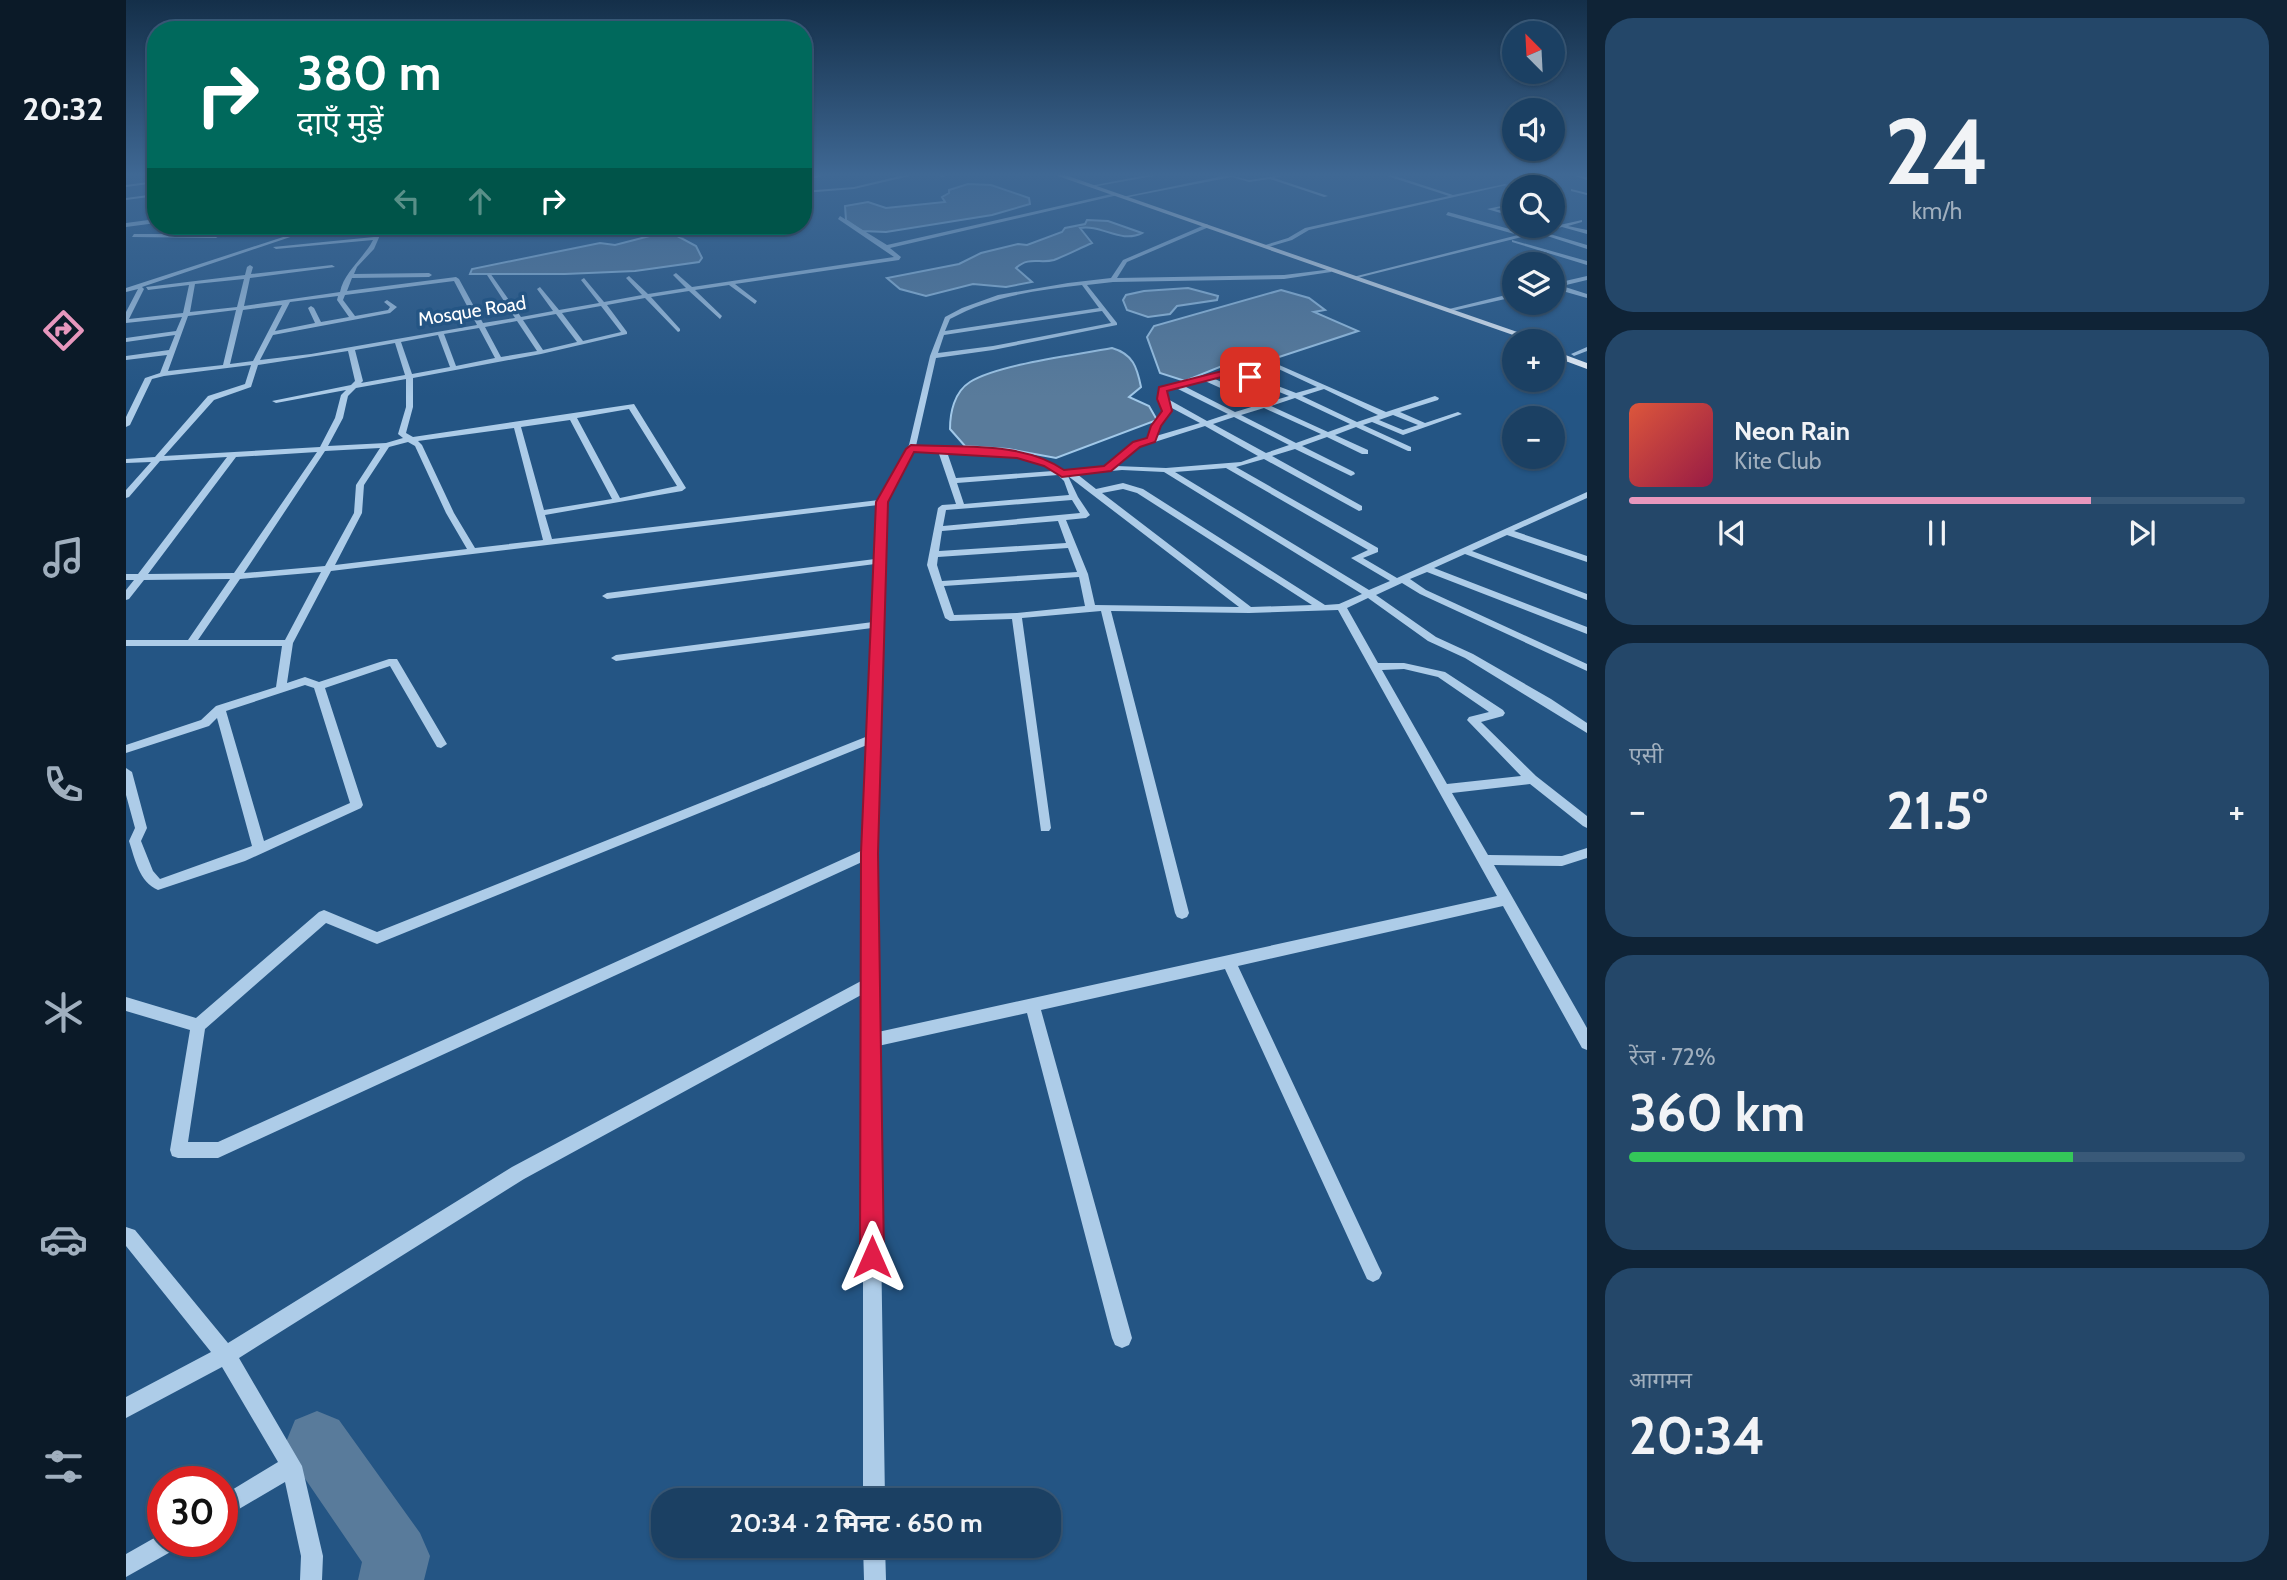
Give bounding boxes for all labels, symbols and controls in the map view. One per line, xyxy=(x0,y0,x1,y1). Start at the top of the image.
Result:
north arrow xyxy=(1502,21,1564,84)
map controls xyxy=(1502,21,1565,469)
text: 380 m xyxy=(297,43,441,102)
icon: right xyxy=(182,49,273,140)
text: 20:32 xyxy=(23,89,103,128)
text: 24 xyxy=(1885,96,1989,207)
button: sound xyxy=(1502,98,1565,161)
text: दाएँ मुड़ें xyxy=(297,103,383,142)
button: search xyxy=(1502,175,1565,238)
icon: left xyxy=(388,182,426,220)
icon: ahead xyxy=(461,182,499,220)
icon: right xyxy=(534,182,572,220)
text: km/h xyxy=(1912,197,1962,225)
button: layers xyxy=(1502,252,1565,315)
street label: Mosque Road xyxy=(416,291,528,331)
icon: directions xyxy=(39,306,88,355)
button: + xyxy=(1502,329,1565,392)
pin xyxy=(1220,347,1280,407)
icon: arrive xyxy=(1231,358,1269,396)
button: − xyxy=(1502,406,1565,469)
text: Neon Rain xyxy=(1734,415,1850,447)
text: Kite Club xyxy=(1734,447,1821,475)
icon: previous xyxy=(1713,514,1751,552)
icon: pause xyxy=(1918,514,1956,552)
icon: next xyxy=(2123,514,2161,552)
icon: music xyxy=(39,533,88,582)
text: एसी xyxy=(1629,741,1663,769)
icon: phone xyxy=(39,760,88,809)
text: 21.5° xyxy=(1886,779,1988,842)
text: − xyxy=(1629,787,1646,834)
text: + xyxy=(2228,787,2245,834)
icon: climate xyxy=(39,988,88,1037)
text: रेंज · 72% xyxy=(1629,1043,1716,1071)
text: 360 km xyxy=(1629,1081,1805,1144)
icon: car xyxy=(39,1215,88,1264)
position arrow xyxy=(835,1220,909,1294)
text: आगमन xyxy=(1629,1366,1692,1394)
text: 20:34 xyxy=(1629,1404,1765,1467)
icon: filters xyxy=(39,1442,88,1491)
speed limit sign: 30 xyxy=(147,1466,238,1557)
text: 20:34 · 2 मिनट · 650 m xyxy=(729,1507,983,1539)

